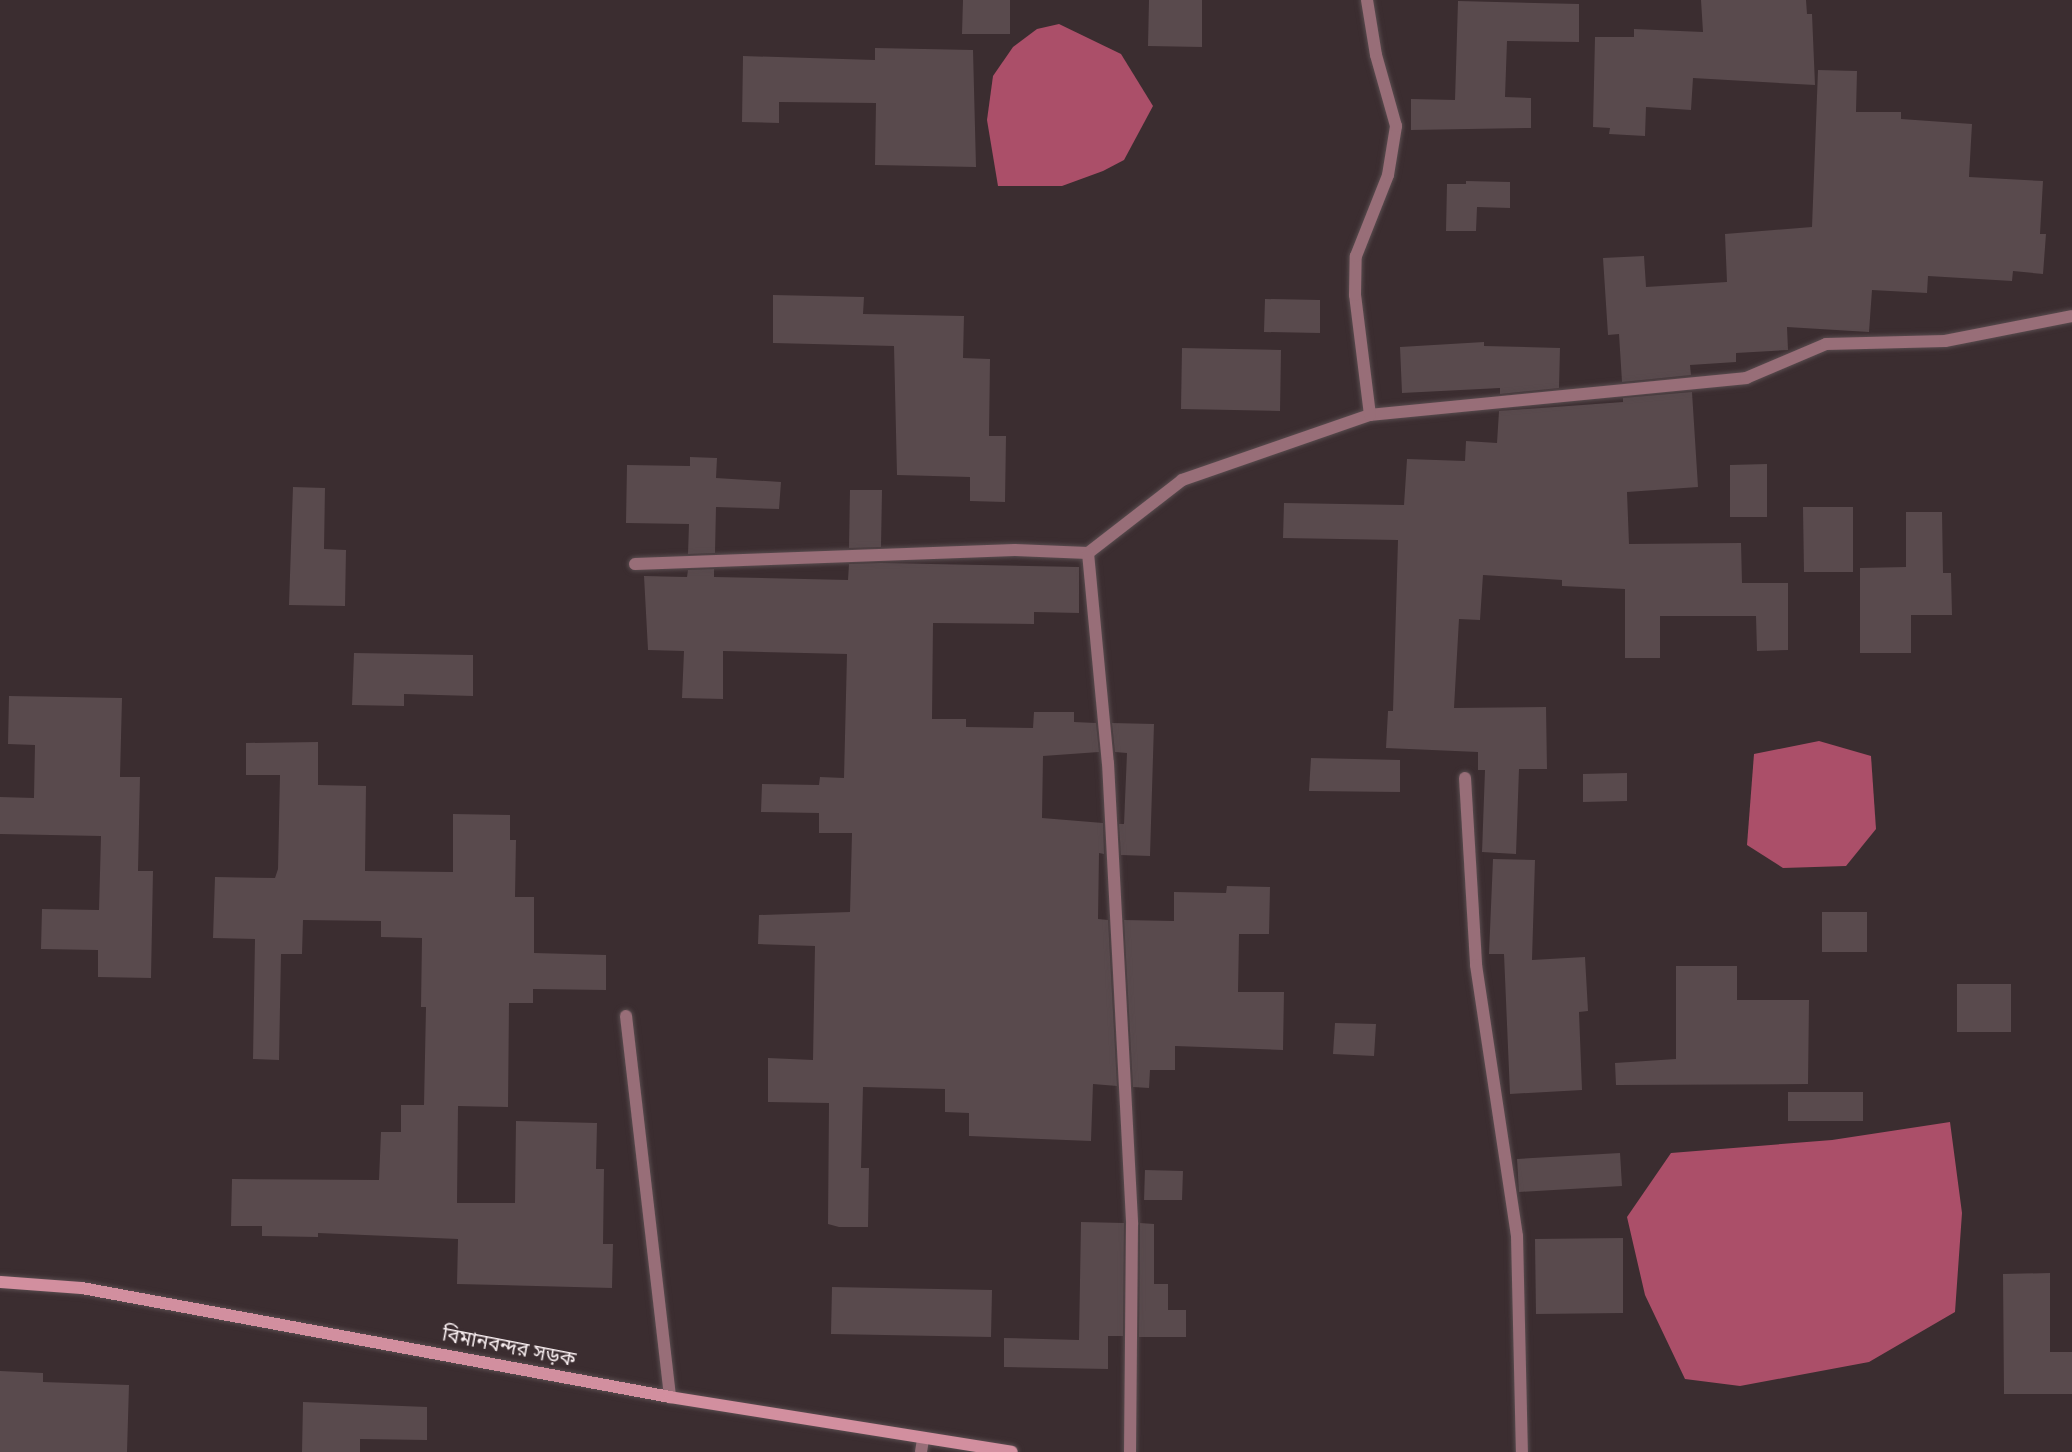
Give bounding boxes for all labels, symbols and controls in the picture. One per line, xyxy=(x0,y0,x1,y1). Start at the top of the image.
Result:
street label: বিমানবন্দর সড়ক xyxy=(440,1322,578,1372)

